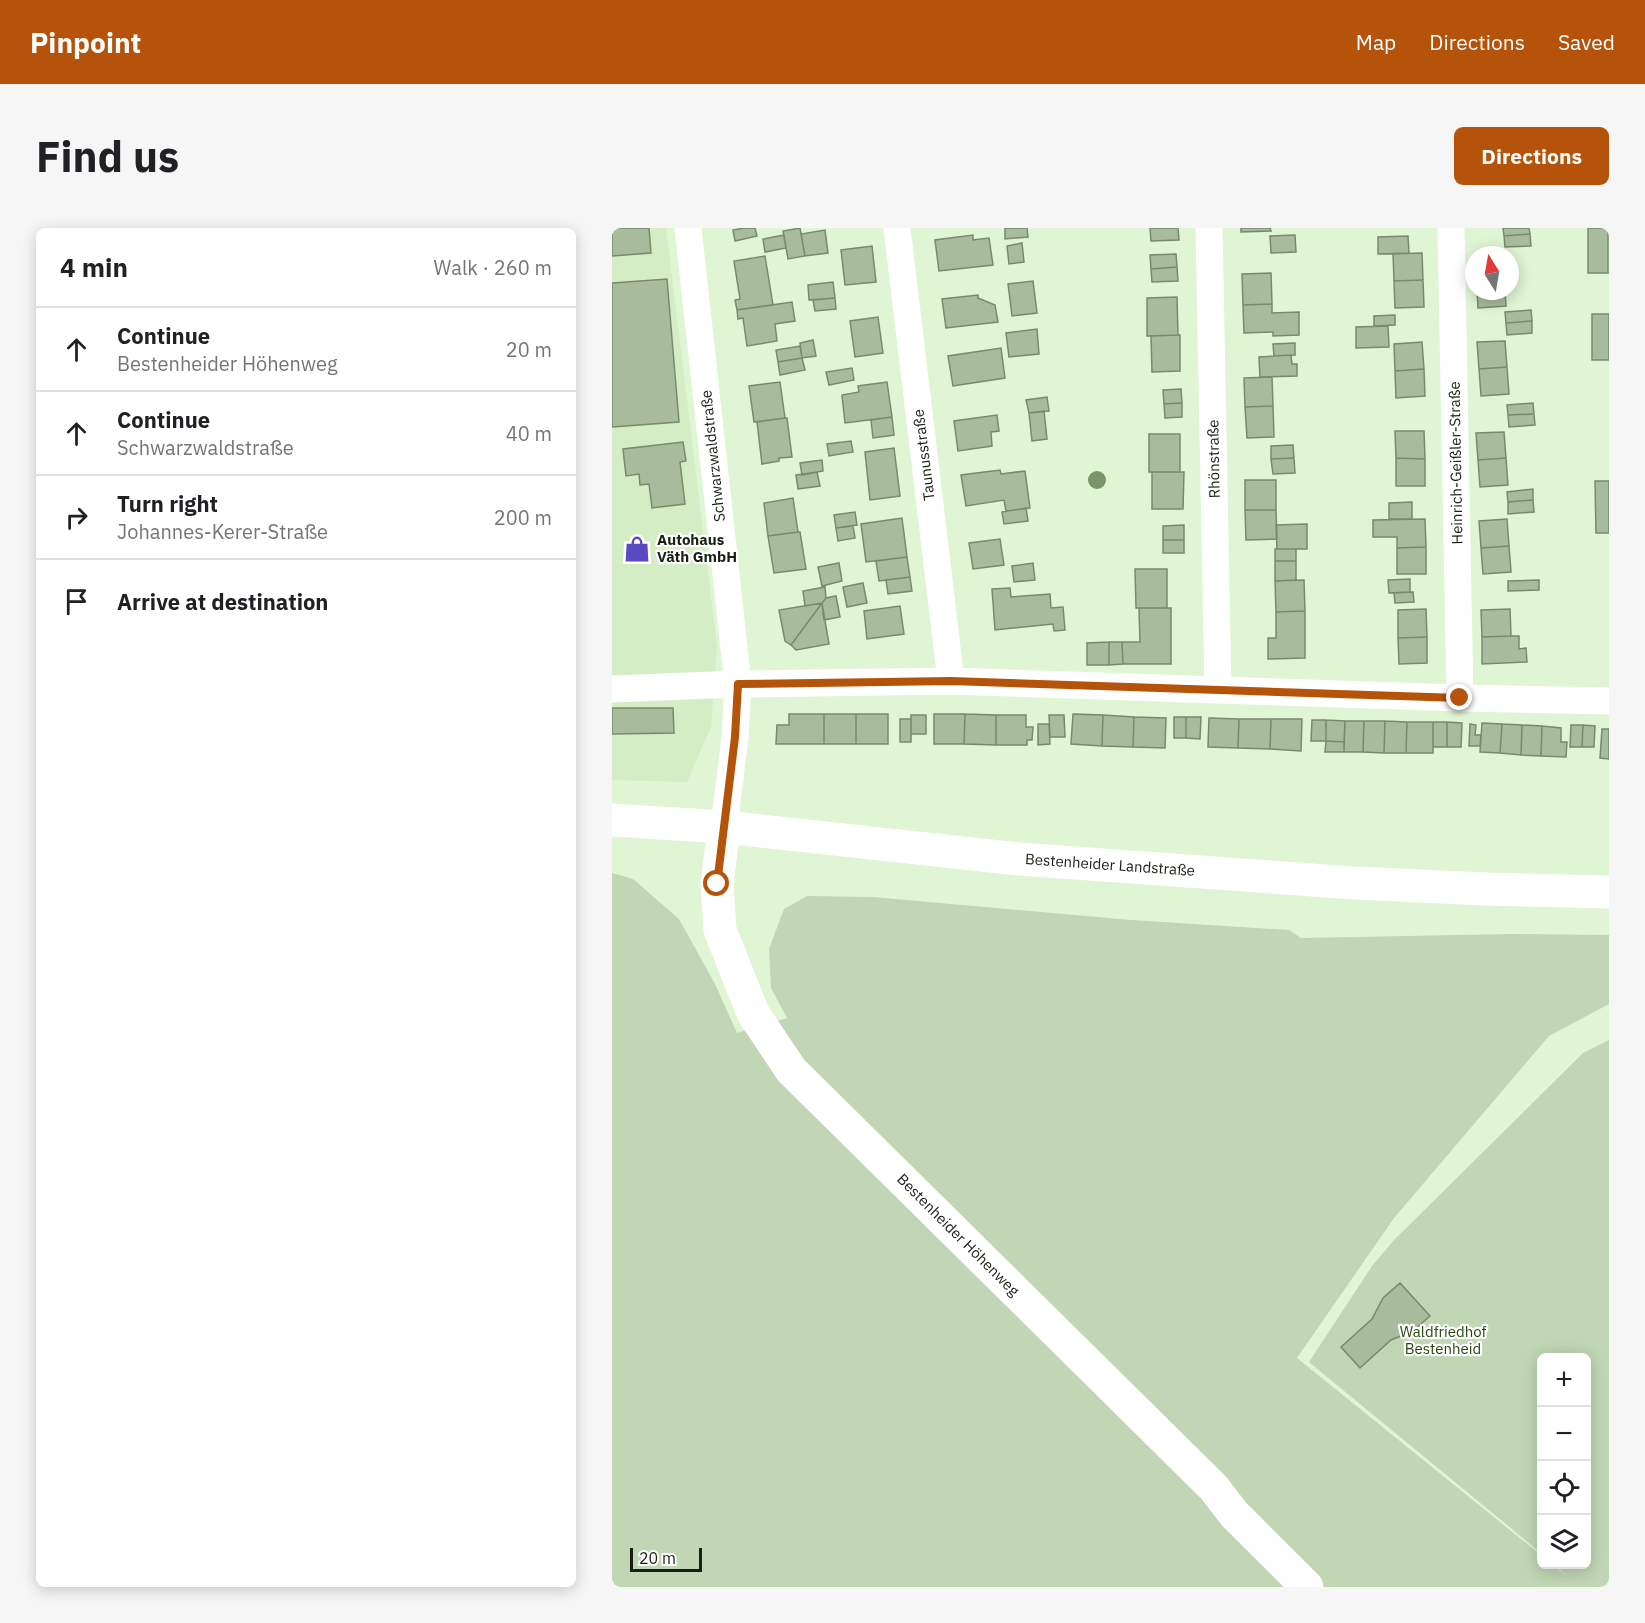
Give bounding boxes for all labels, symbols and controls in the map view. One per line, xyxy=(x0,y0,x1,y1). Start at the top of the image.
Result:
text: Pinpoint xyxy=(30,24,141,61)
text: Map xyxy=(1356,28,1396,56)
text: Directions xyxy=(1429,28,1525,56)
text: Saved xyxy=(1558,28,1615,56)
button: Directions xyxy=(1454,127,1609,185)
text: Find us xyxy=(36,129,179,184)
north arrow xyxy=(1465,246,1519,300)
text: 4 min xyxy=(60,250,128,284)
text: Walk · 260 m xyxy=(434,254,552,281)
text: Continue xyxy=(117,321,210,350)
icon: ahead xyxy=(60,333,93,366)
text: 20 m xyxy=(506,336,552,363)
text: Bestenheider Höhenweg xyxy=(117,350,338,377)
street label: Heinrich-Geißler-Straße xyxy=(1445,381,1466,545)
street label: Schwarzwaldstraße xyxy=(696,389,729,523)
text: Continue xyxy=(117,405,210,434)
street label: Taunusstraße xyxy=(908,408,939,502)
icon: ahead xyxy=(60,417,93,450)
street label: Rhönstraße xyxy=(1203,419,1224,499)
text: 40 m xyxy=(506,420,552,447)
text: Schwarzwaldstraße xyxy=(117,434,294,461)
text: Turn right xyxy=(117,489,218,518)
icon: right xyxy=(60,501,93,534)
text: 200 m xyxy=(494,504,552,531)
text: Johannes-Kerer-Straße xyxy=(117,518,328,545)
place label: Autohaus Väth GmbH xyxy=(657,530,737,566)
shop icon: Autohaus Väth GmbH xyxy=(622,534,652,564)
icon: arrive xyxy=(60,585,93,618)
text: Arrive at destination xyxy=(117,587,328,616)
route end xyxy=(1446,684,1472,710)
street label: Bestenheider Landstraße xyxy=(1024,849,1196,880)
route start xyxy=(703,870,729,896)
street label: Bestenheider Höhenweg xyxy=(893,1169,1024,1300)
park label: Waldfriedhof Bestenheid xyxy=(1400,1322,1487,1358)
map controls xyxy=(1537,1353,1591,1569)
button: + xyxy=(1537,1353,1591,1407)
button: − xyxy=(1537,1407,1591,1461)
button: locate xyxy=(1537,1461,1591,1515)
button: layers xyxy=(1537,1515,1591,1569)
scale bar xyxy=(630,1545,702,1572)
text: 20 m xyxy=(639,1548,676,1568)

